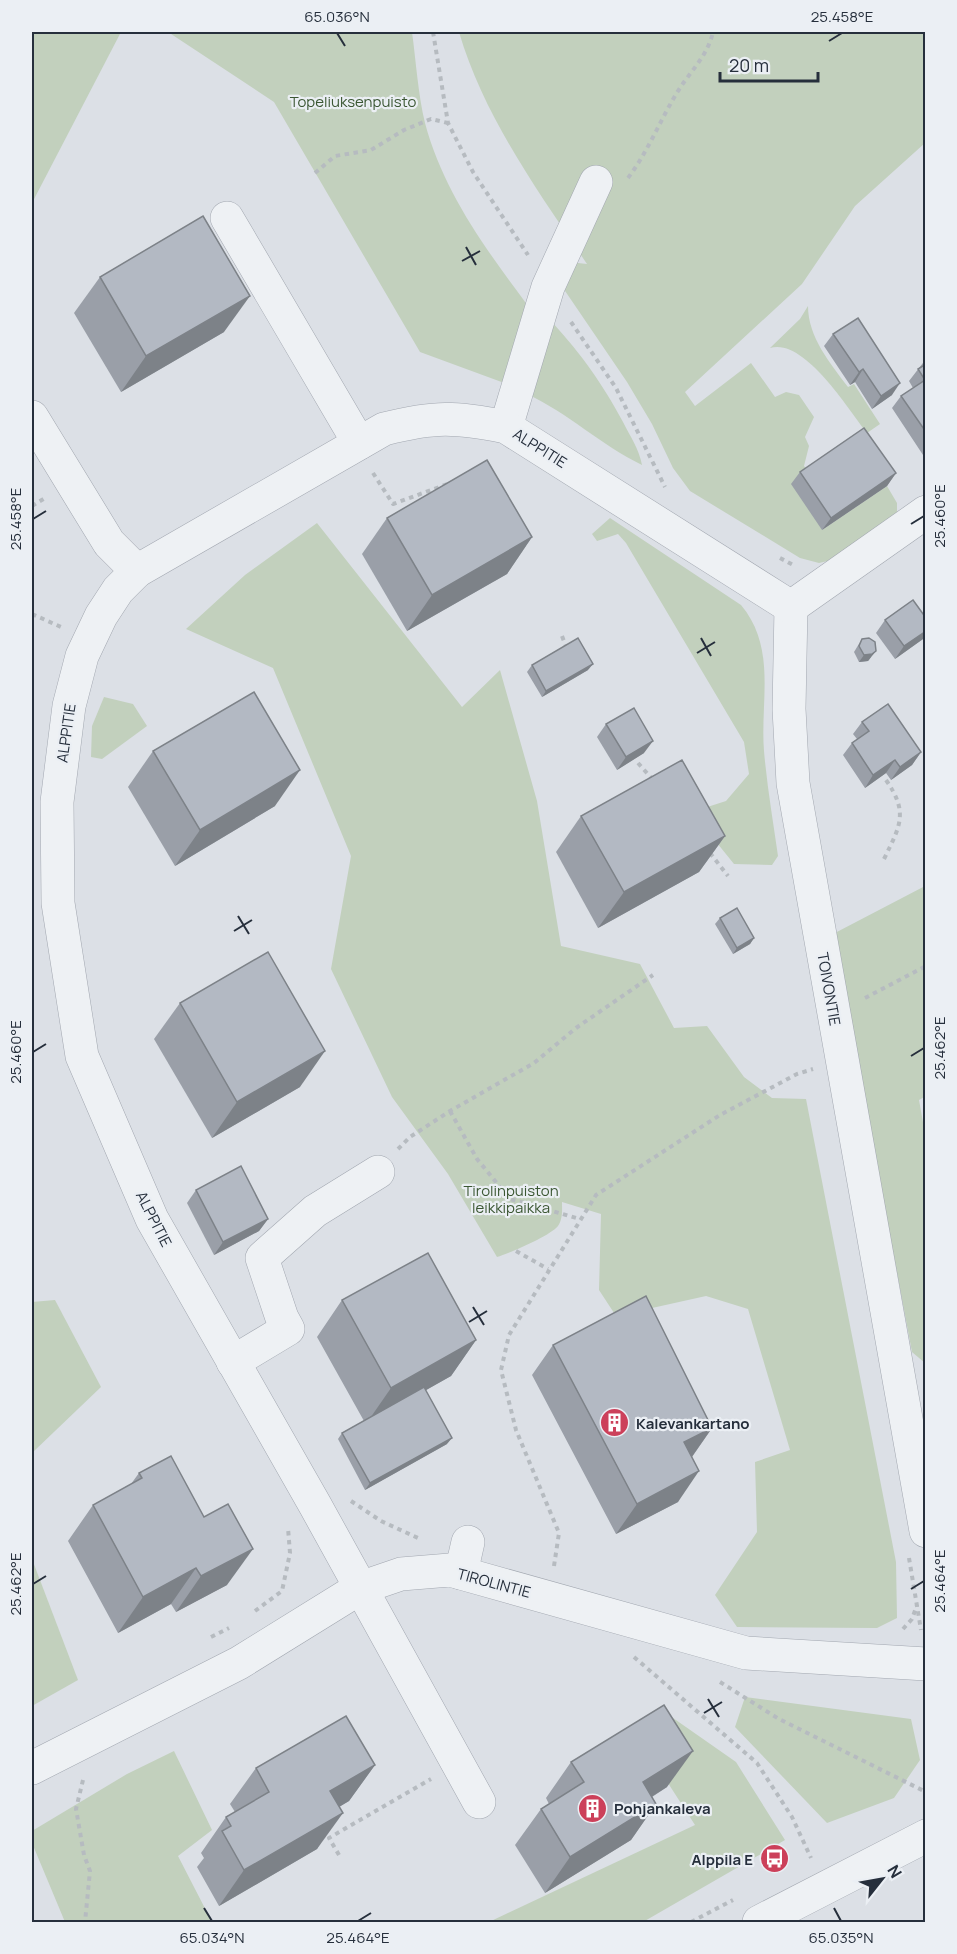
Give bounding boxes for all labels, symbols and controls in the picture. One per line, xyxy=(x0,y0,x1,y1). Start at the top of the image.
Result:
text: 65.036°N xyxy=(304,6,370,27)
text: 25.458°E xyxy=(811,6,873,27)
scale bar xyxy=(720,45,818,83)
text: 20 m xyxy=(729,53,769,77)
park label: Topeliuksenpuisto xyxy=(290,91,416,112)
street label: ALPPITIE xyxy=(509,423,571,473)
text: 25.460°E xyxy=(929,484,950,548)
text: 25.458°E xyxy=(5,488,26,550)
street label: ALPPITIE xyxy=(51,702,81,764)
street label: TOIVONTIE xyxy=(812,951,846,1027)
text: 25.462°E xyxy=(929,1016,950,1080)
text: 25.460°E xyxy=(5,1020,26,1084)
park label: Tirolinpuiston leikkipaikka xyxy=(463,1180,559,1218)
street label: ALPPITIE xyxy=(131,1188,177,1250)
building icon: Kalevankartano xyxy=(599,1407,631,1439)
place label: Kalevankartano xyxy=(636,1413,750,1434)
text: 25.464°E xyxy=(929,1549,950,1613)
text: 25.462°E xyxy=(5,1552,26,1616)
street label: TIROLINTIE xyxy=(455,1563,533,1603)
building icon: Pohjankaleva xyxy=(577,1792,609,1824)
place label: Pohjankaleva xyxy=(614,1798,711,1819)
bus stop icon: Alppila E xyxy=(758,1843,790,1875)
place label: Alppila E xyxy=(691,1849,753,1870)
north arrow xyxy=(852,1849,912,1909)
text: N xyxy=(882,1861,907,1882)
text: 65.034°N xyxy=(179,1927,245,1948)
text: 25.464°E xyxy=(326,1927,390,1948)
text: 65.035°N xyxy=(809,1927,873,1948)

